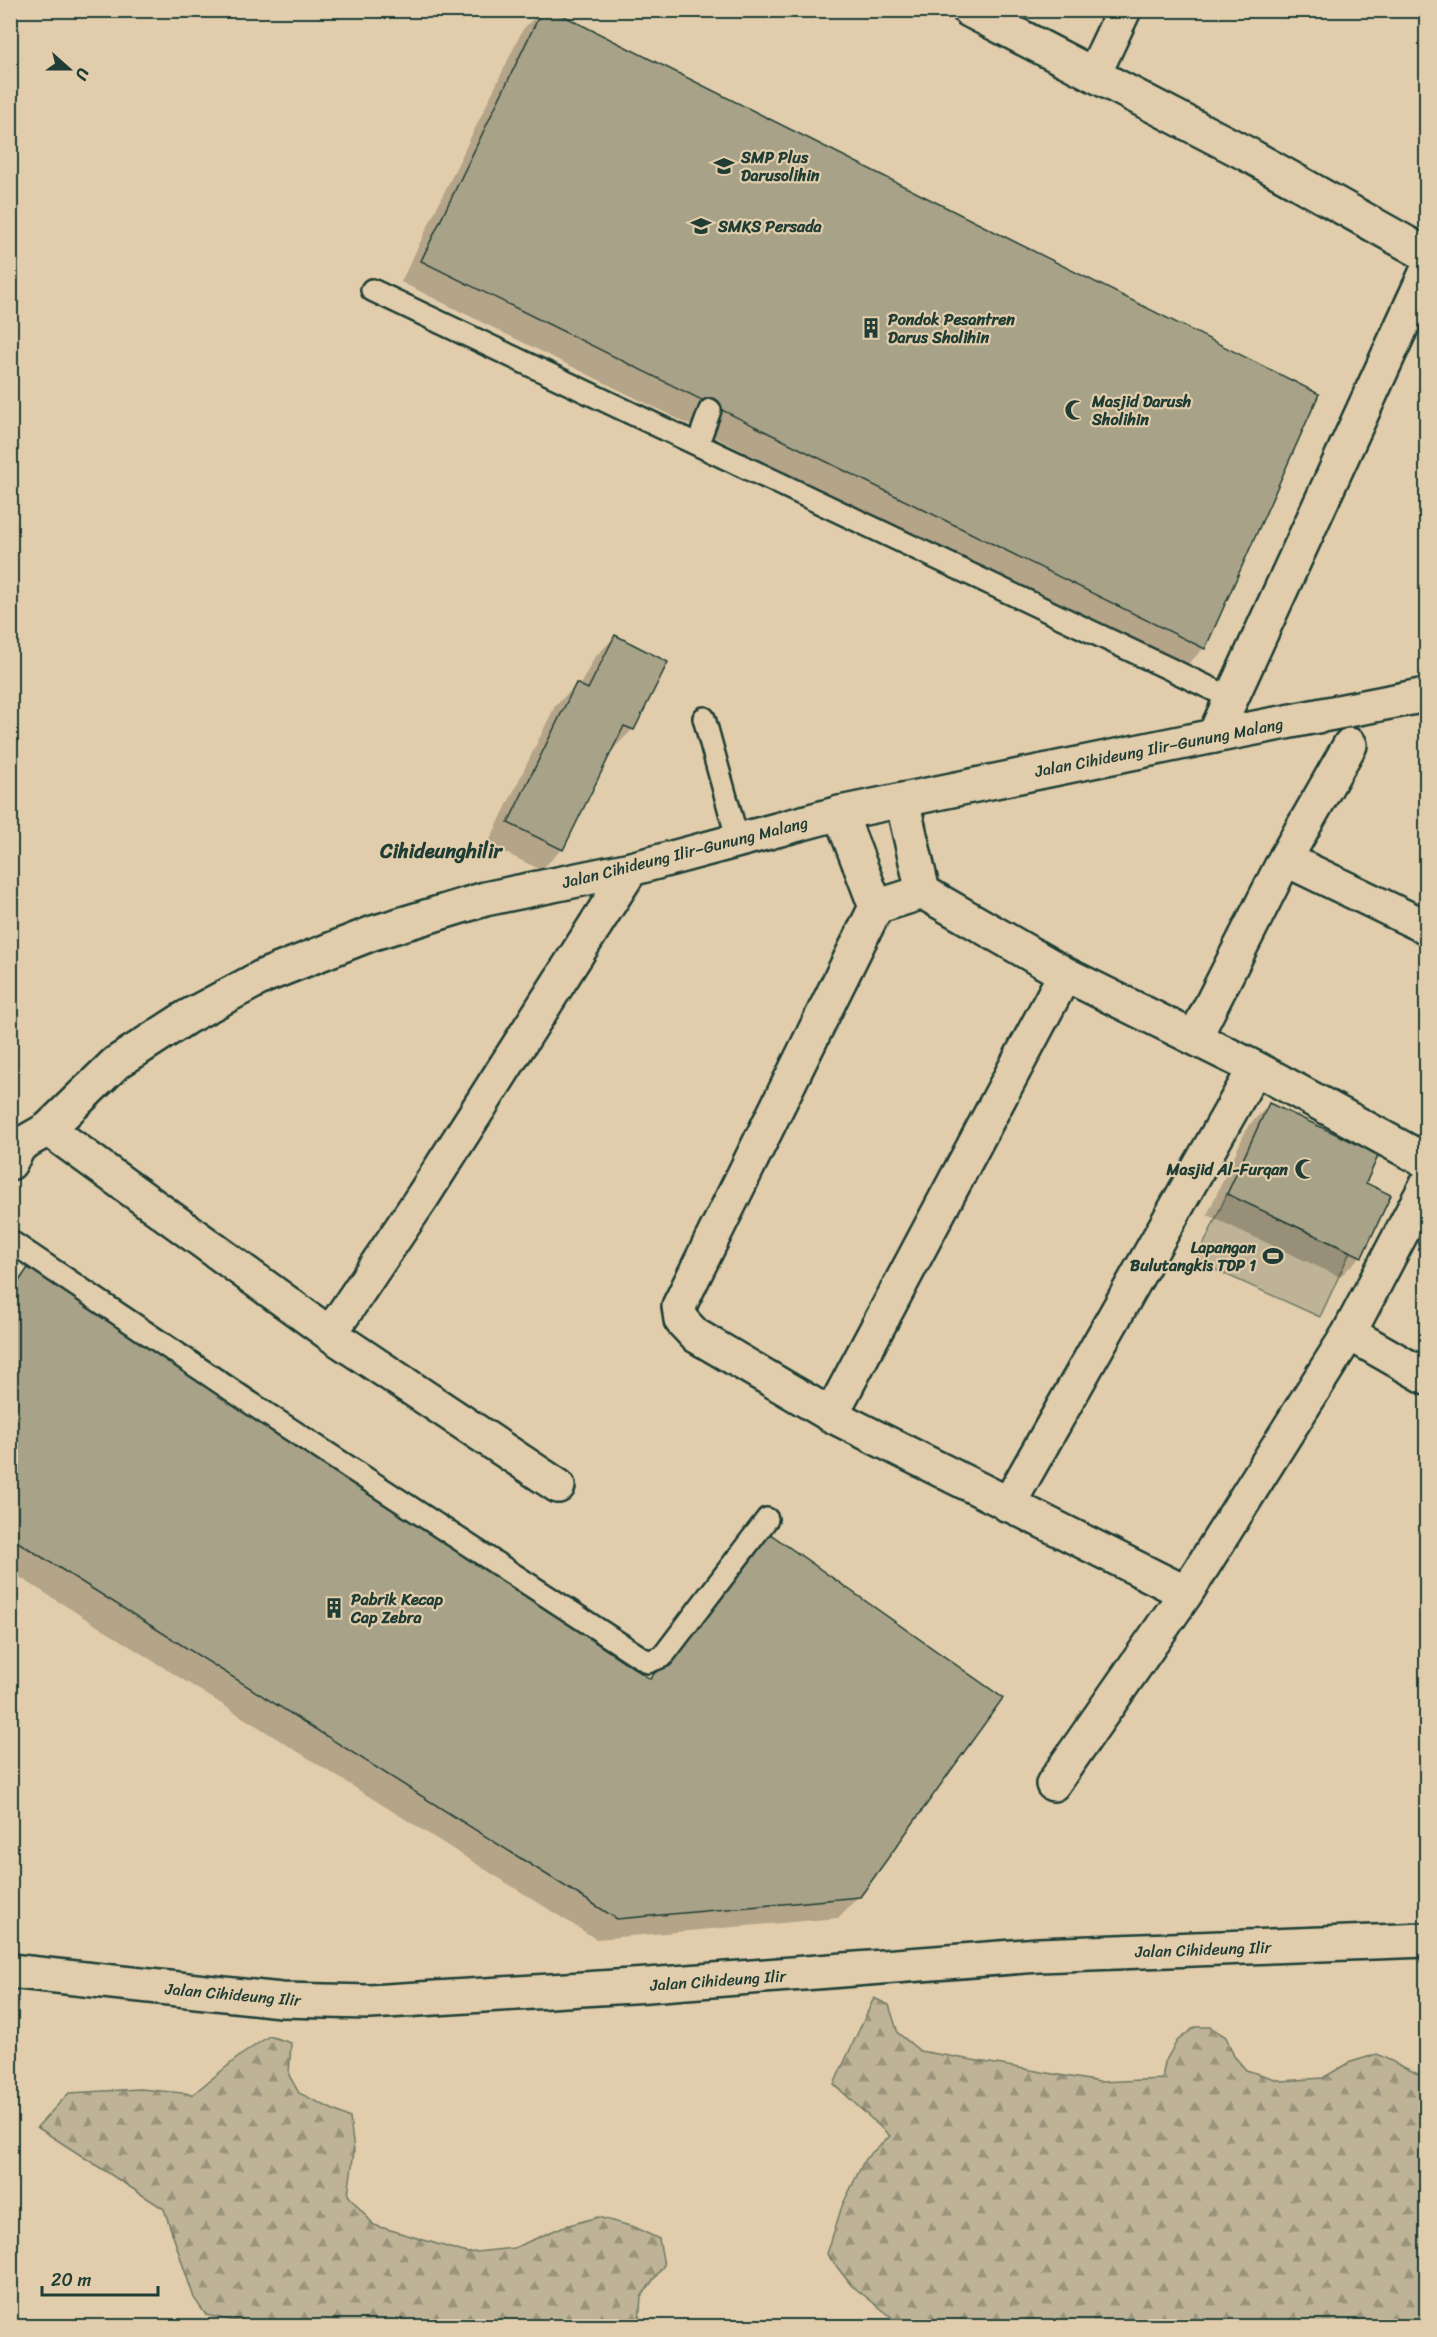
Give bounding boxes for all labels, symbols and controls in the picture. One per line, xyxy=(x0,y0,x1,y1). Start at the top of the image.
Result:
north arrow xyxy=(39,39,99,99)
text: U xyxy=(67,64,98,86)
place label: SMP Plus Darusolihin xyxy=(740,143,820,190)
school or university icon: SMP Plus Darusolihin xyxy=(712,154,736,178)
place label: SMKS Persada xyxy=(717,212,823,241)
school or university icon: SMKS Persada xyxy=(689,214,713,238)
place label: Pondok Pesantren Darus Sholihin xyxy=(888,305,1015,352)
building icon: Pondok Pesantren Darus Sholihin xyxy=(859,316,883,340)
place label: Masjid Darush Sholihin xyxy=(1091,387,1192,434)
mosque icon: Masjid Darush Sholihin xyxy=(1063,398,1087,422)
street label: Jalan Cihideung Ilir–Gunung Malang xyxy=(1032,709,1286,786)
street label: Jalan Cihideung Ilir–Gunung Malang xyxy=(558,808,811,897)
district label: Cihideunghilir xyxy=(379,834,503,869)
place label: Masjid Al-Furqan xyxy=(1166,1155,1288,1184)
mosque icon: Masjid Al-Furqan xyxy=(1293,1157,1317,1181)
place label: Lapangan Bulutangkis TDP 1 xyxy=(1130,1233,1256,1280)
sports icon: Lapangan Bulutangkis TDP 1 xyxy=(1261,1244,1285,1268)
place label: Pabrik Kecap Cap Zebra xyxy=(350,1585,444,1632)
building icon: Pabrik Kecap Cap Zebra xyxy=(322,1596,346,1620)
street label: Jalan Cihideung Ilir xyxy=(1134,1933,1273,1966)
street label: Jalan Cihideung Ilir xyxy=(648,1961,788,2000)
street label: Jalan Cihideung Ilir xyxy=(163,1974,303,2015)
scale bar xyxy=(42,2259,158,2297)
text: 20 m xyxy=(51,2264,91,2296)

